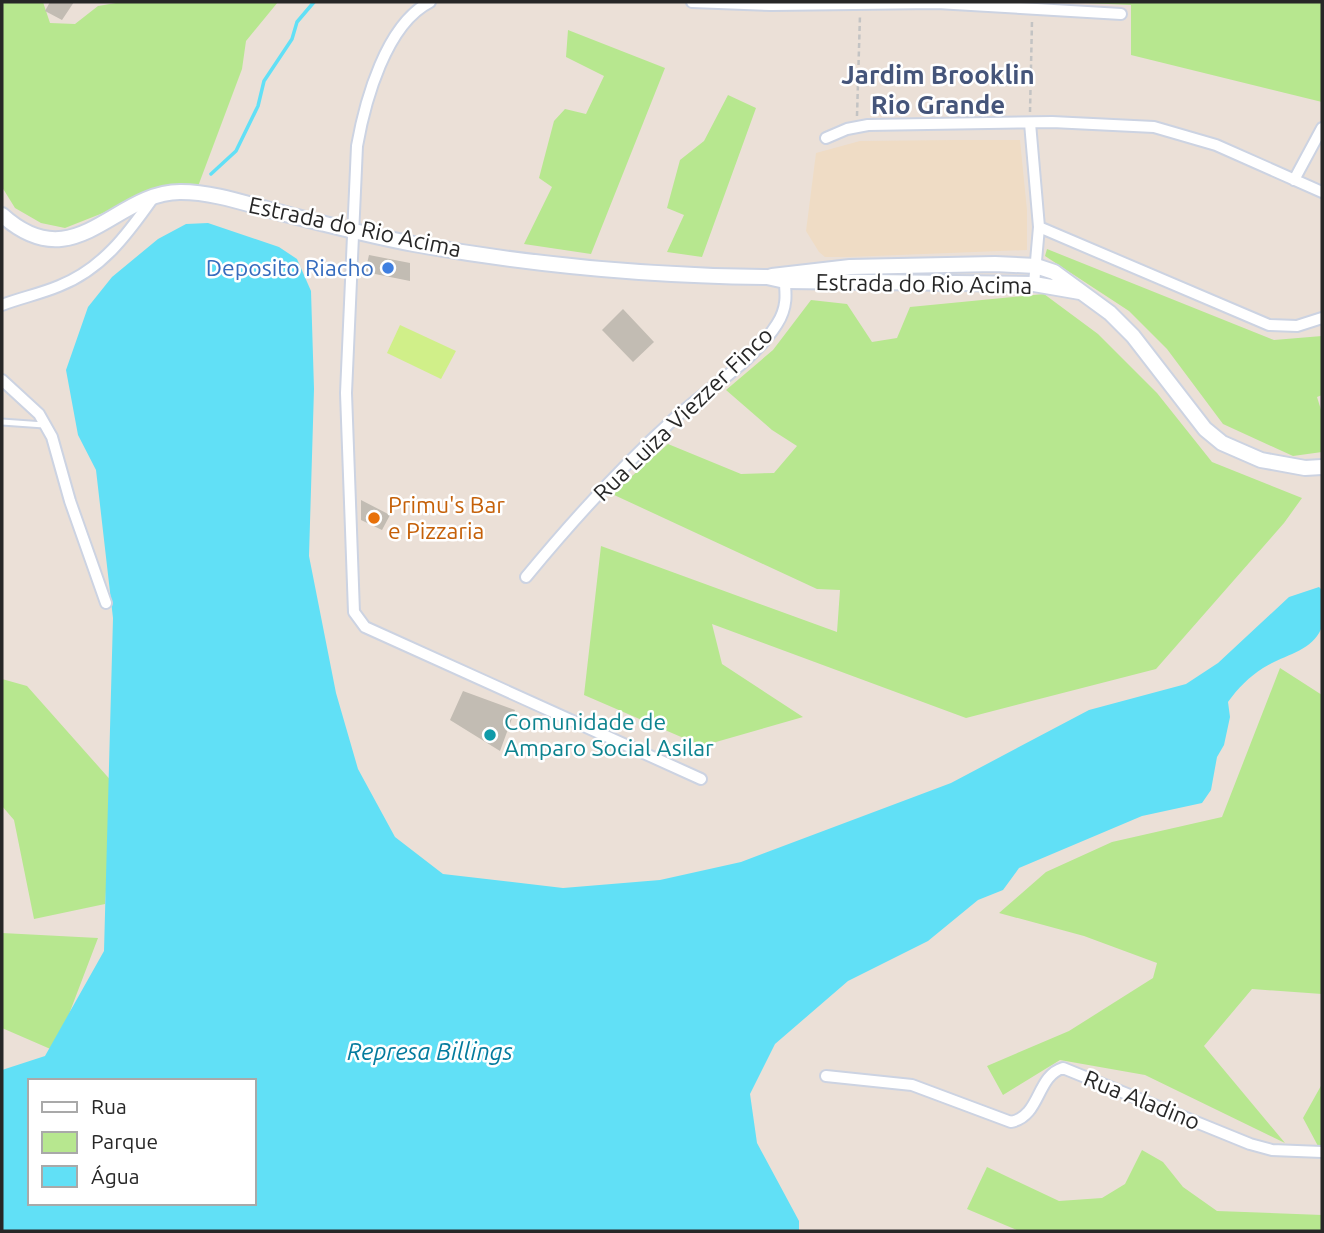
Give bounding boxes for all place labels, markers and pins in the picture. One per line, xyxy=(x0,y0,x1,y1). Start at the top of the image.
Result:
place label: Deposito Riacho xyxy=(206,255,374,280)
marker: Deposito Riacho xyxy=(380,260,396,276)
place label: Primu's Bar e Pizzaria xyxy=(388,492,505,543)
marker: Primu's Bar e Pizzaria xyxy=(366,510,382,526)
place label: Comunidade de Amparo Social Asilar xyxy=(504,709,714,760)
marker: Comunidade de Amparo Social Asilar xyxy=(482,727,498,743)

